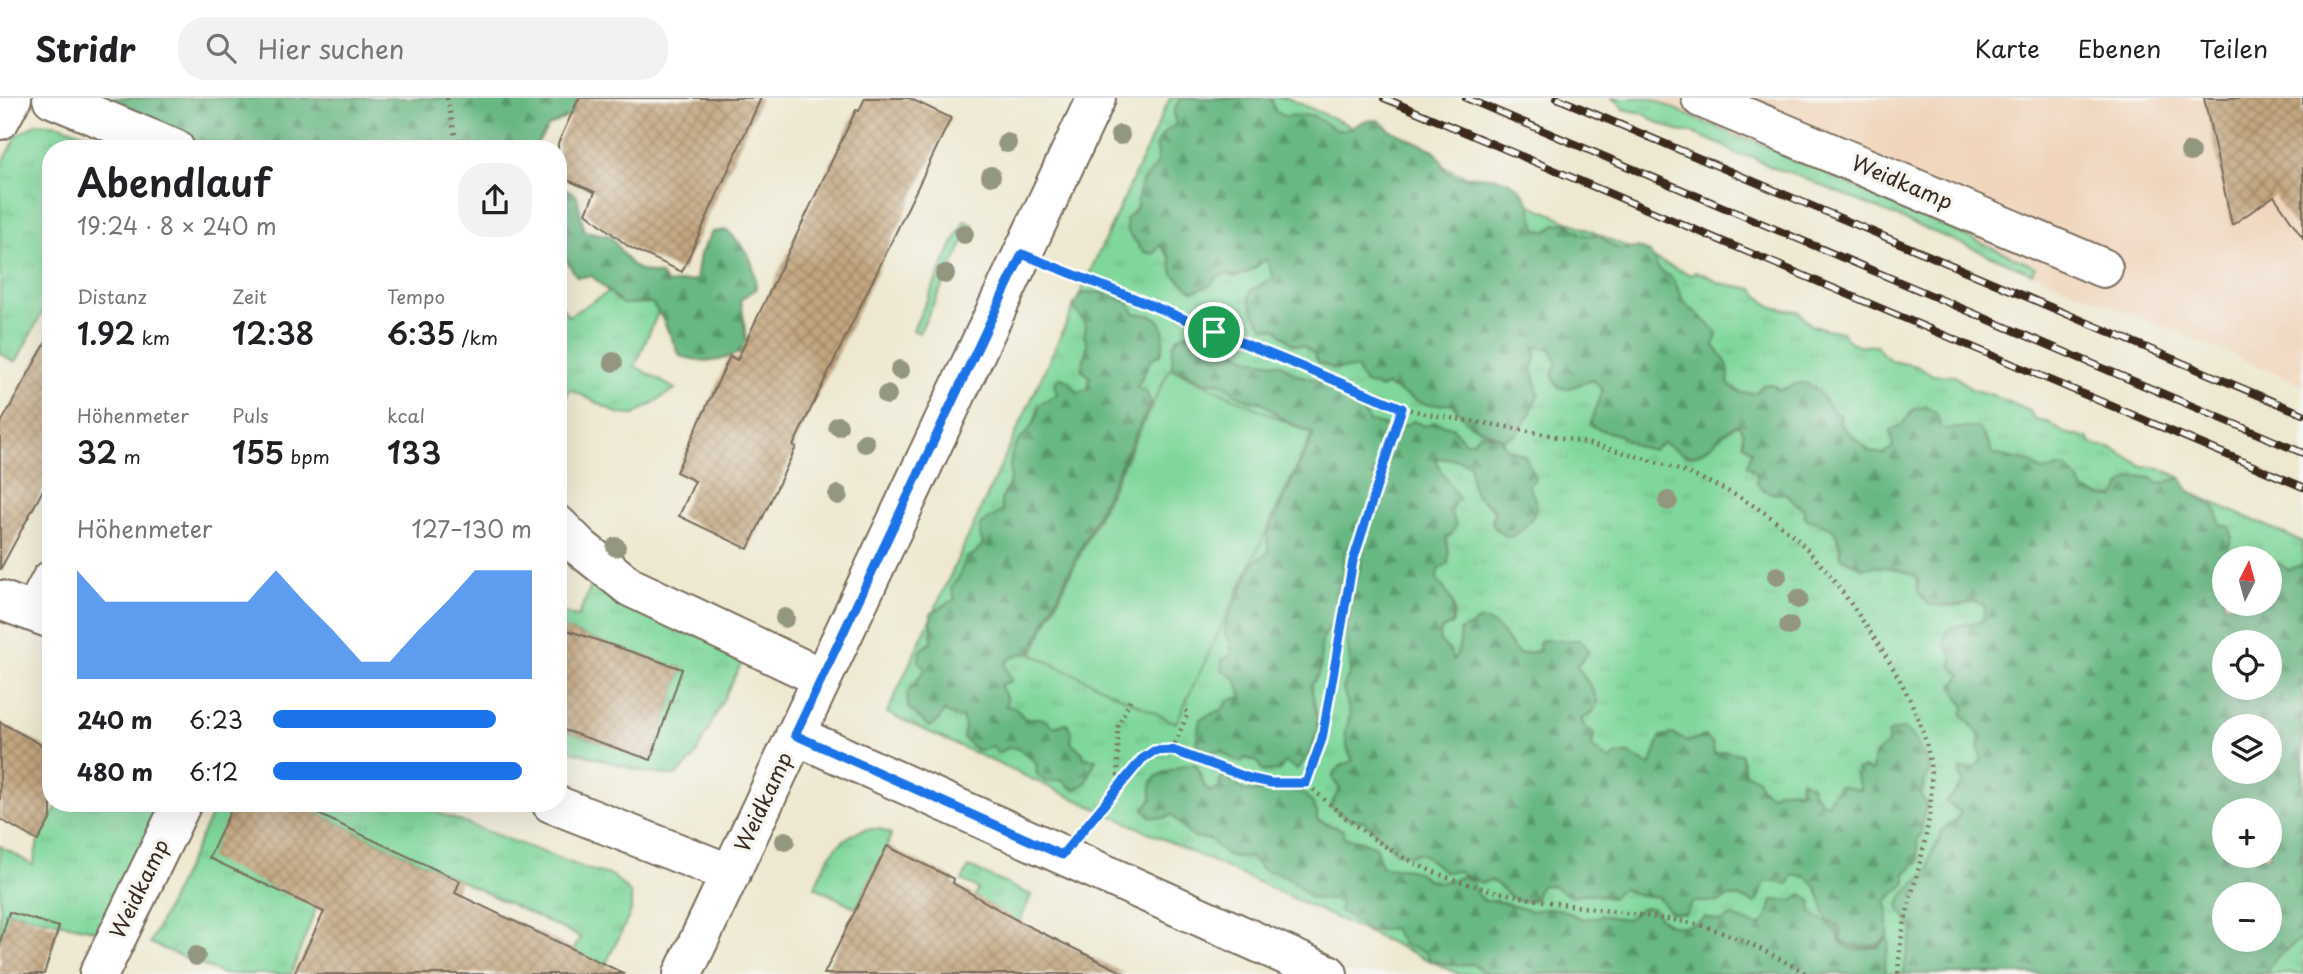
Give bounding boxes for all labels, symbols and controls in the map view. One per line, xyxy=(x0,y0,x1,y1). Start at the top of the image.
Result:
search box xyxy=(178,17,668,80)
text: Stridr xyxy=(35,23,136,73)
icon: search xyxy=(202,29,240,67)
text: Hier suchen xyxy=(258,29,404,68)
text: Karte xyxy=(1975,30,2040,66)
text: Ebenen xyxy=(2078,30,2161,66)
text: Teilen xyxy=(2199,30,2268,66)
street label: Weidkamp xyxy=(1847,146,1958,217)
text: Abendlauf xyxy=(77,153,271,210)
button: share xyxy=(458,163,532,237)
text: 19:24 · 8 × 240 m xyxy=(77,208,277,243)
text: Distanz xyxy=(77,282,147,310)
text: Zeit xyxy=(232,282,267,310)
text: Tempo xyxy=(387,282,445,310)
pin xyxy=(1184,302,1244,362)
text: 1.92 xyxy=(77,310,135,355)
text: 12:38 xyxy=(232,310,314,355)
text: 6:35 xyxy=(387,310,455,355)
icon: arrive xyxy=(1195,313,1233,351)
text: km xyxy=(135,323,170,351)
text: /km xyxy=(455,323,498,351)
text: Höhenmeter xyxy=(77,401,189,429)
text: Puls xyxy=(232,401,269,429)
text: kcal xyxy=(387,401,425,429)
text: 32 xyxy=(77,429,117,474)
text: 155 xyxy=(232,429,284,474)
text: 133 xyxy=(387,429,441,474)
text: m xyxy=(117,442,141,470)
text: bpm xyxy=(284,442,330,470)
text: Höhenmeter xyxy=(77,511,213,546)
text: 127–130 m xyxy=(411,511,532,546)
north arrow xyxy=(2212,546,2282,616)
map controls xyxy=(2212,546,2282,952)
button: locate xyxy=(2212,630,2282,700)
text: 240 m xyxy=(77,702,153,737)
text: 6:23 xyxy=(189,702,243,737)
button: layers xyxy=(2212,714,2282,784)
street label: Weidkamp xyxy=(725,746,799,856)
text: 480 m xyxy=(77,754,153,789)
text: 6:12 xyxy=(189,754,238,789)
button: + xyxy=(2212,798,2282,868)
street label: Weidkamp xyxy=(100,833,176,943)
button: − xyxy=(2212,882,2282,952)

